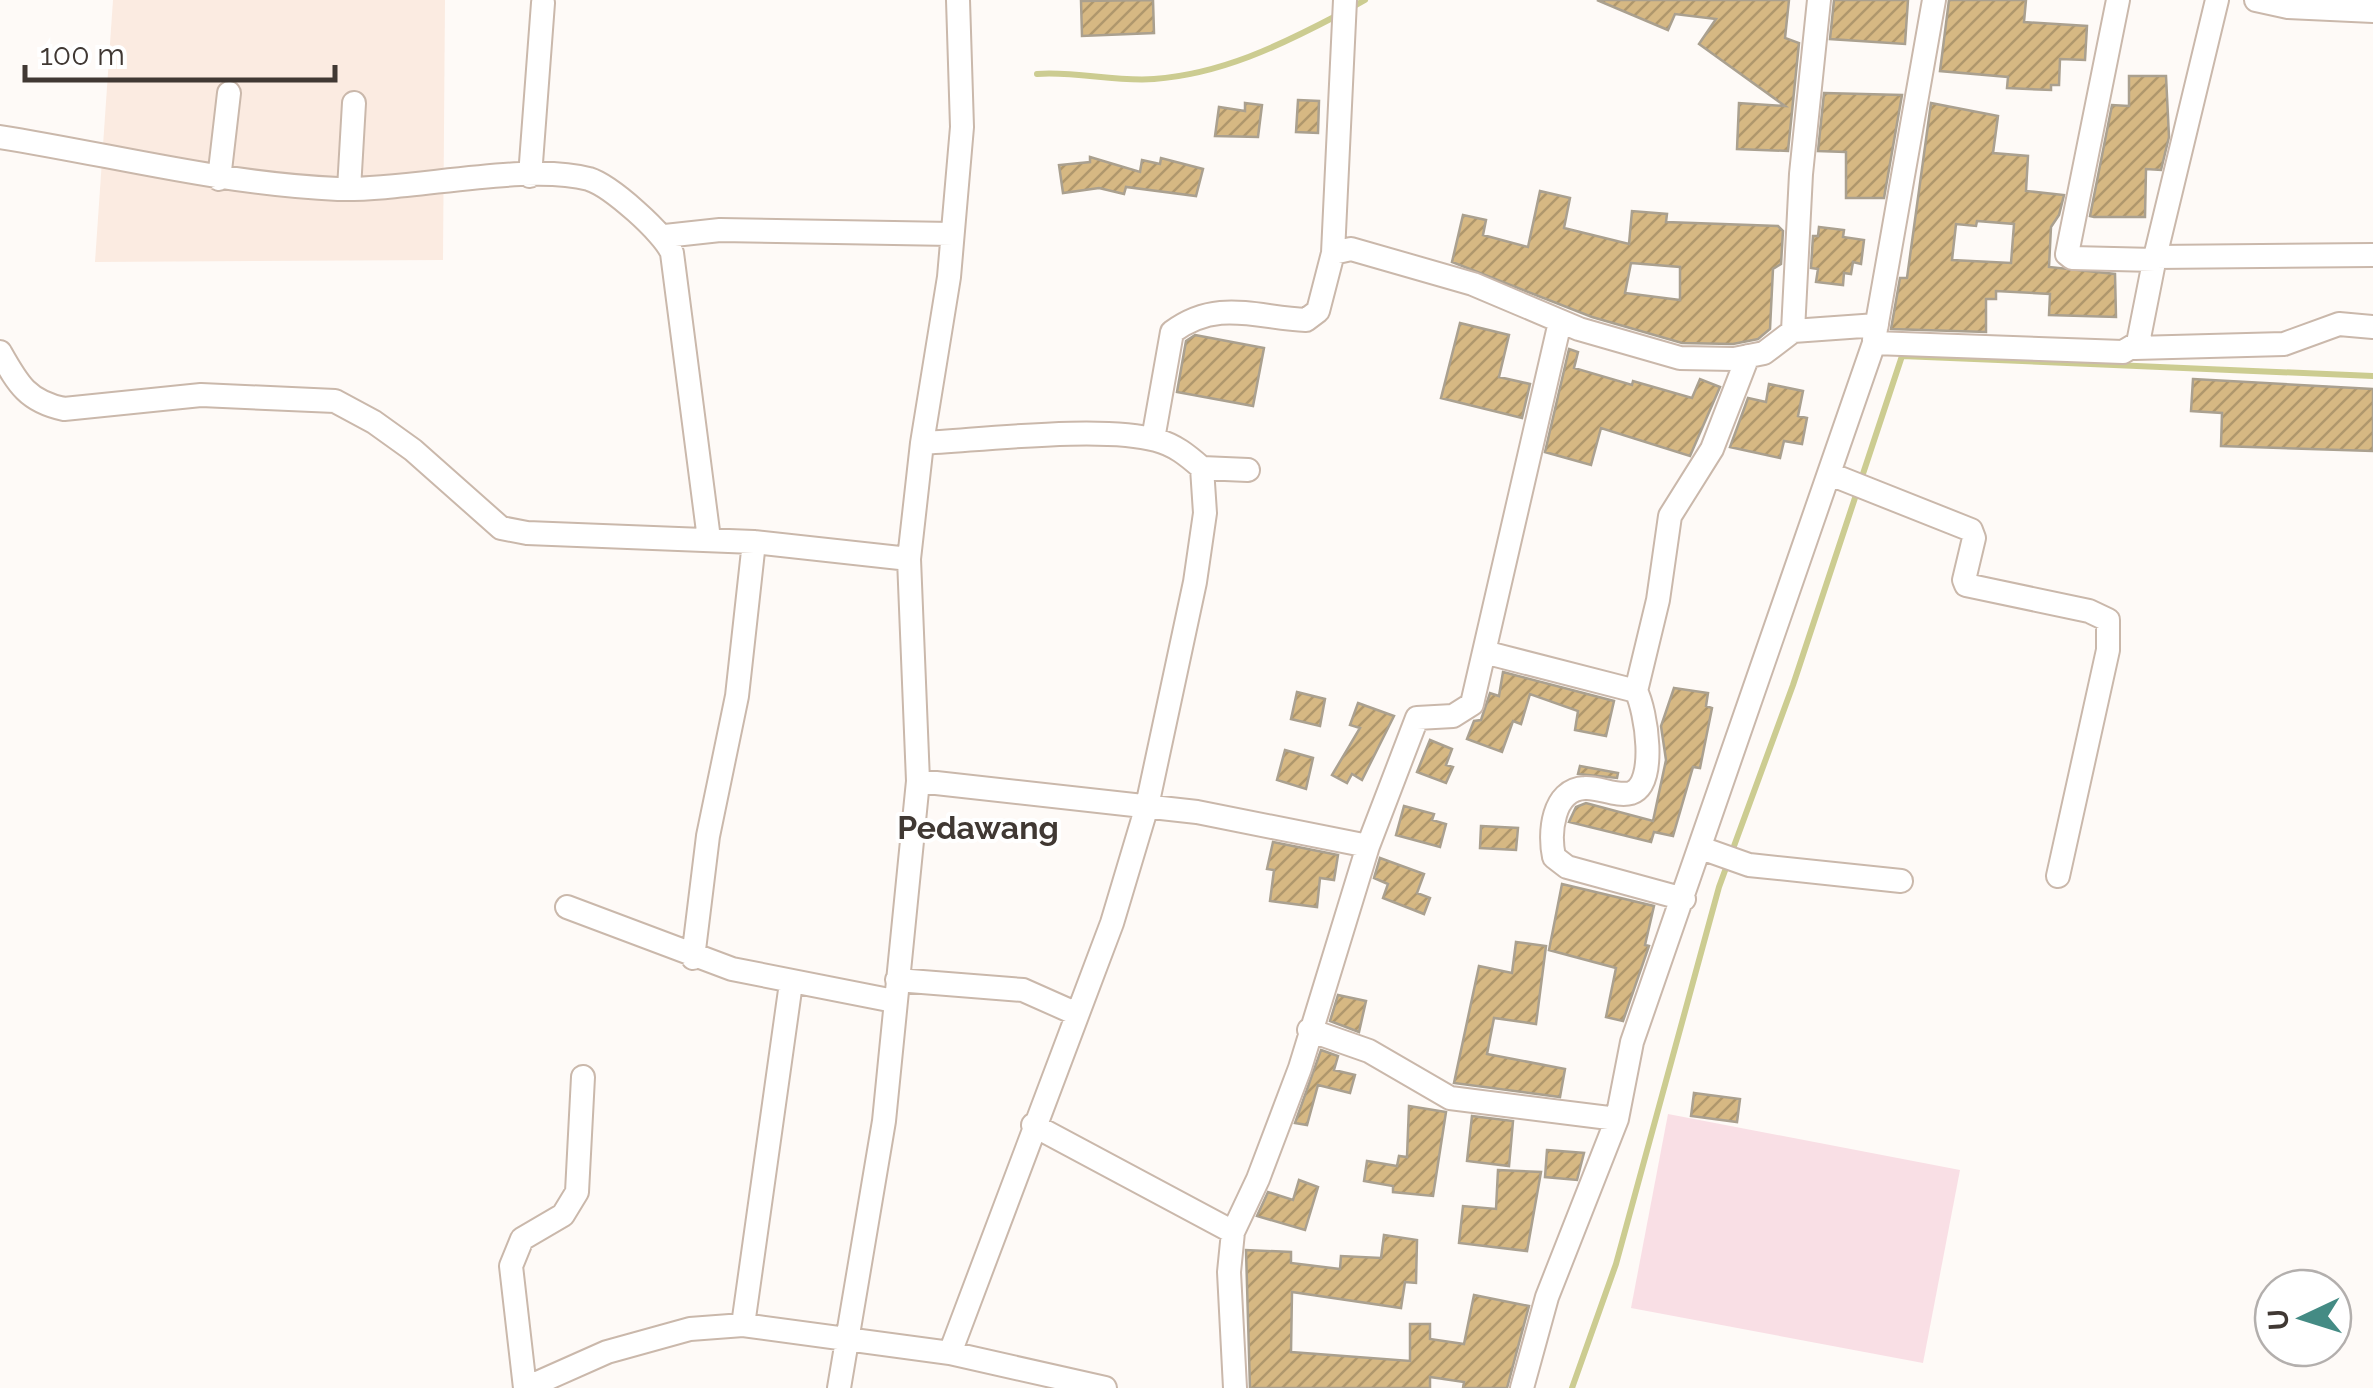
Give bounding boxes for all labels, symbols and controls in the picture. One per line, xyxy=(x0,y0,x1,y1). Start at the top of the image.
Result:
scale bar xyxy=(25,20,335,82)
text: 100 m xyxy=(40,37,125,72)
district label: Pedawang xyxy=(897,809,1059,846)
north arrow xyxy=(2253,1268,2353,1368)
text: U xyxy=(2261,1308,2296,1331)

